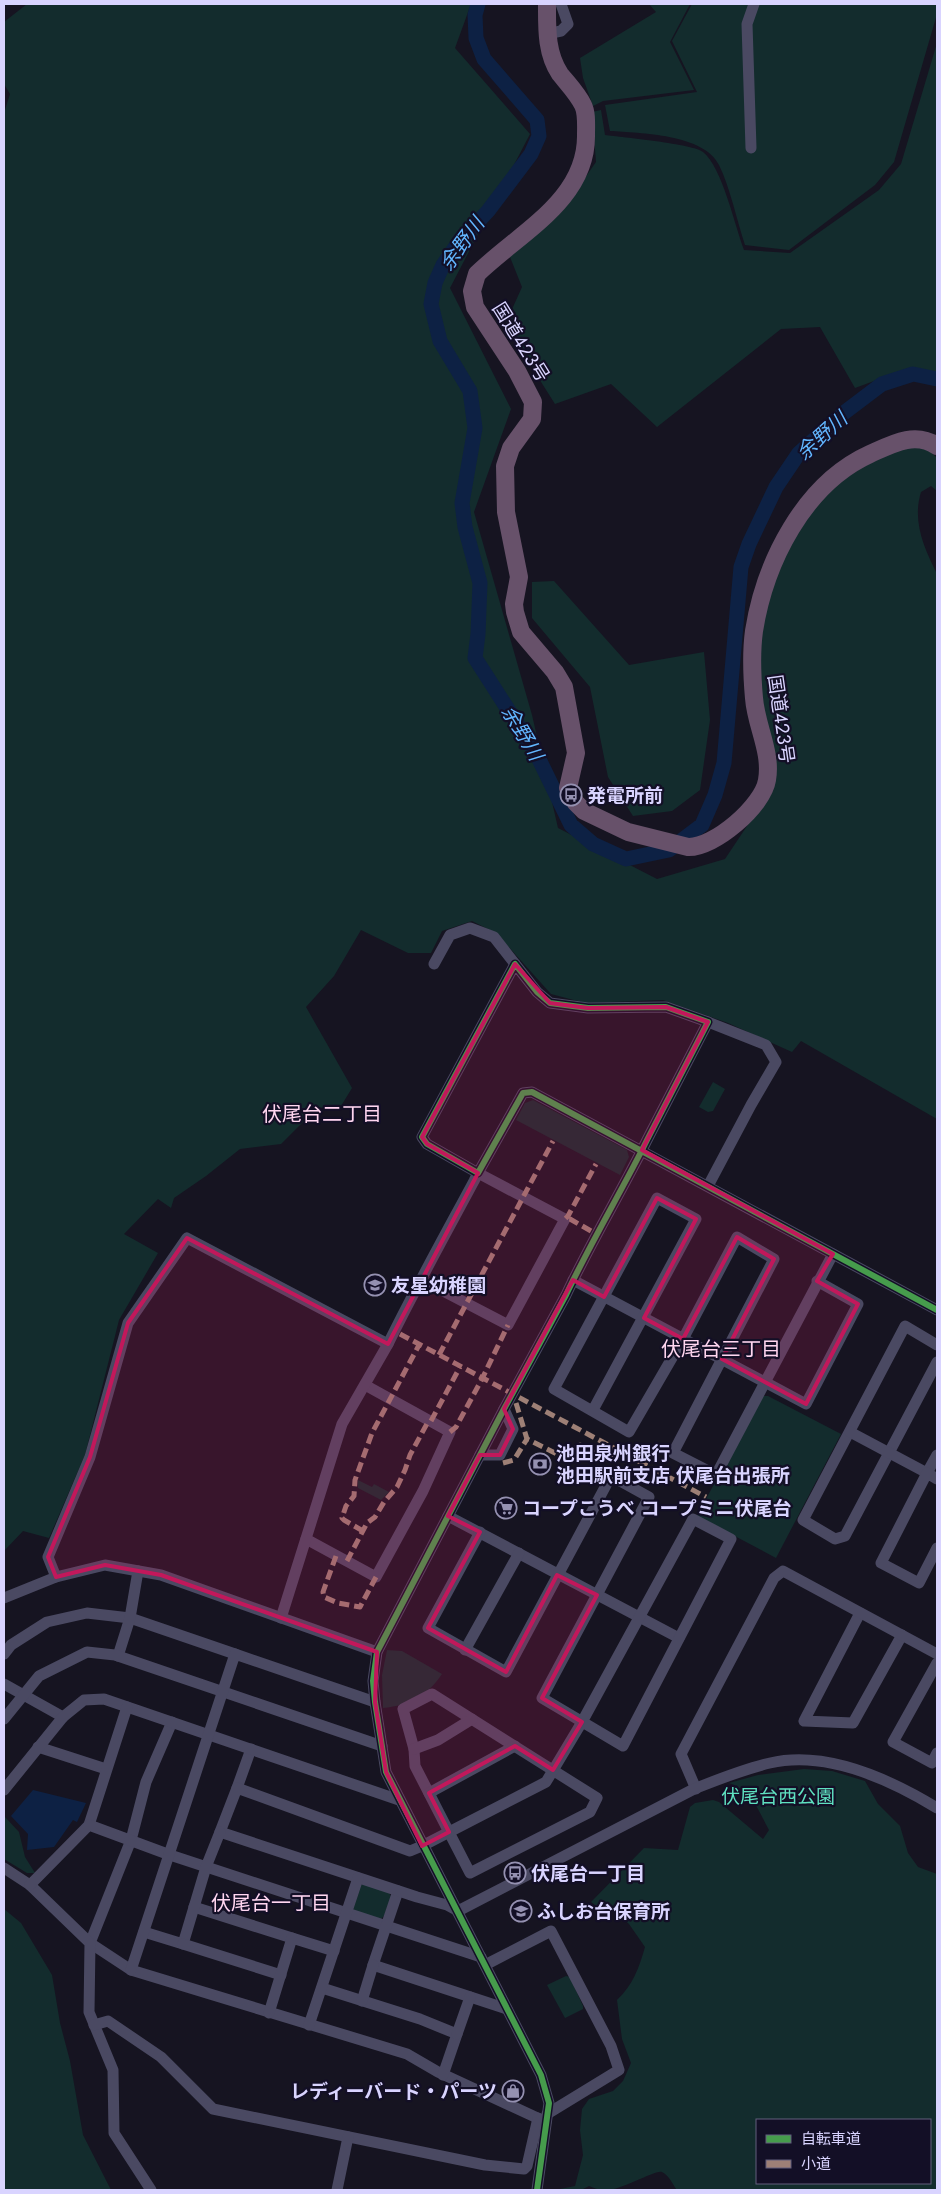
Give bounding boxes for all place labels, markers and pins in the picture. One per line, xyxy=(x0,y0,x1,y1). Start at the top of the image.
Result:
place label: 発電所前 xyxy=(587,782,663,809)
bus stop icon: 発電所前 xyxy=(559,783,583,807)
place label: 友星幼稚園 xyxy=(391,1272,486,1299)
school or university icon: 友星幼稚園 xyxy=(363,1273,387,1297)
place label: 池田泉州銀行 池田駅前支店 伏尾台出張所 xyxy=(556,1440,790,1489)
bank icon: 池田泉州銀行 池田駅前支店 伏尾台出張所 xyxy=(528,1452,552,1476)
place label: コープこうべ コープミニ伏尾台 xyxy=(522,1495,791,1522)
supermarket icon: コープこうべ コープミニ伏尾台 xyxy=(494,1496,518,1520)
place label: 伏尾台一丁目 xyxy=(531,1860,645,1887)
bus stop icon: 伏尾台一丁目 xyxy=(503,1861,527,1885)
place label: ふしお台保育所 xyxy=(537,1898,670,1925)
school or university icon: ふしお台保育所 xyxy=(509,1899,533,1923)
place label: レディーバード・パーツ xyxy=(290,2078,497,2105)
shop icon: レディーバード・パーツ xyxy=(501,2079,525,2103)

